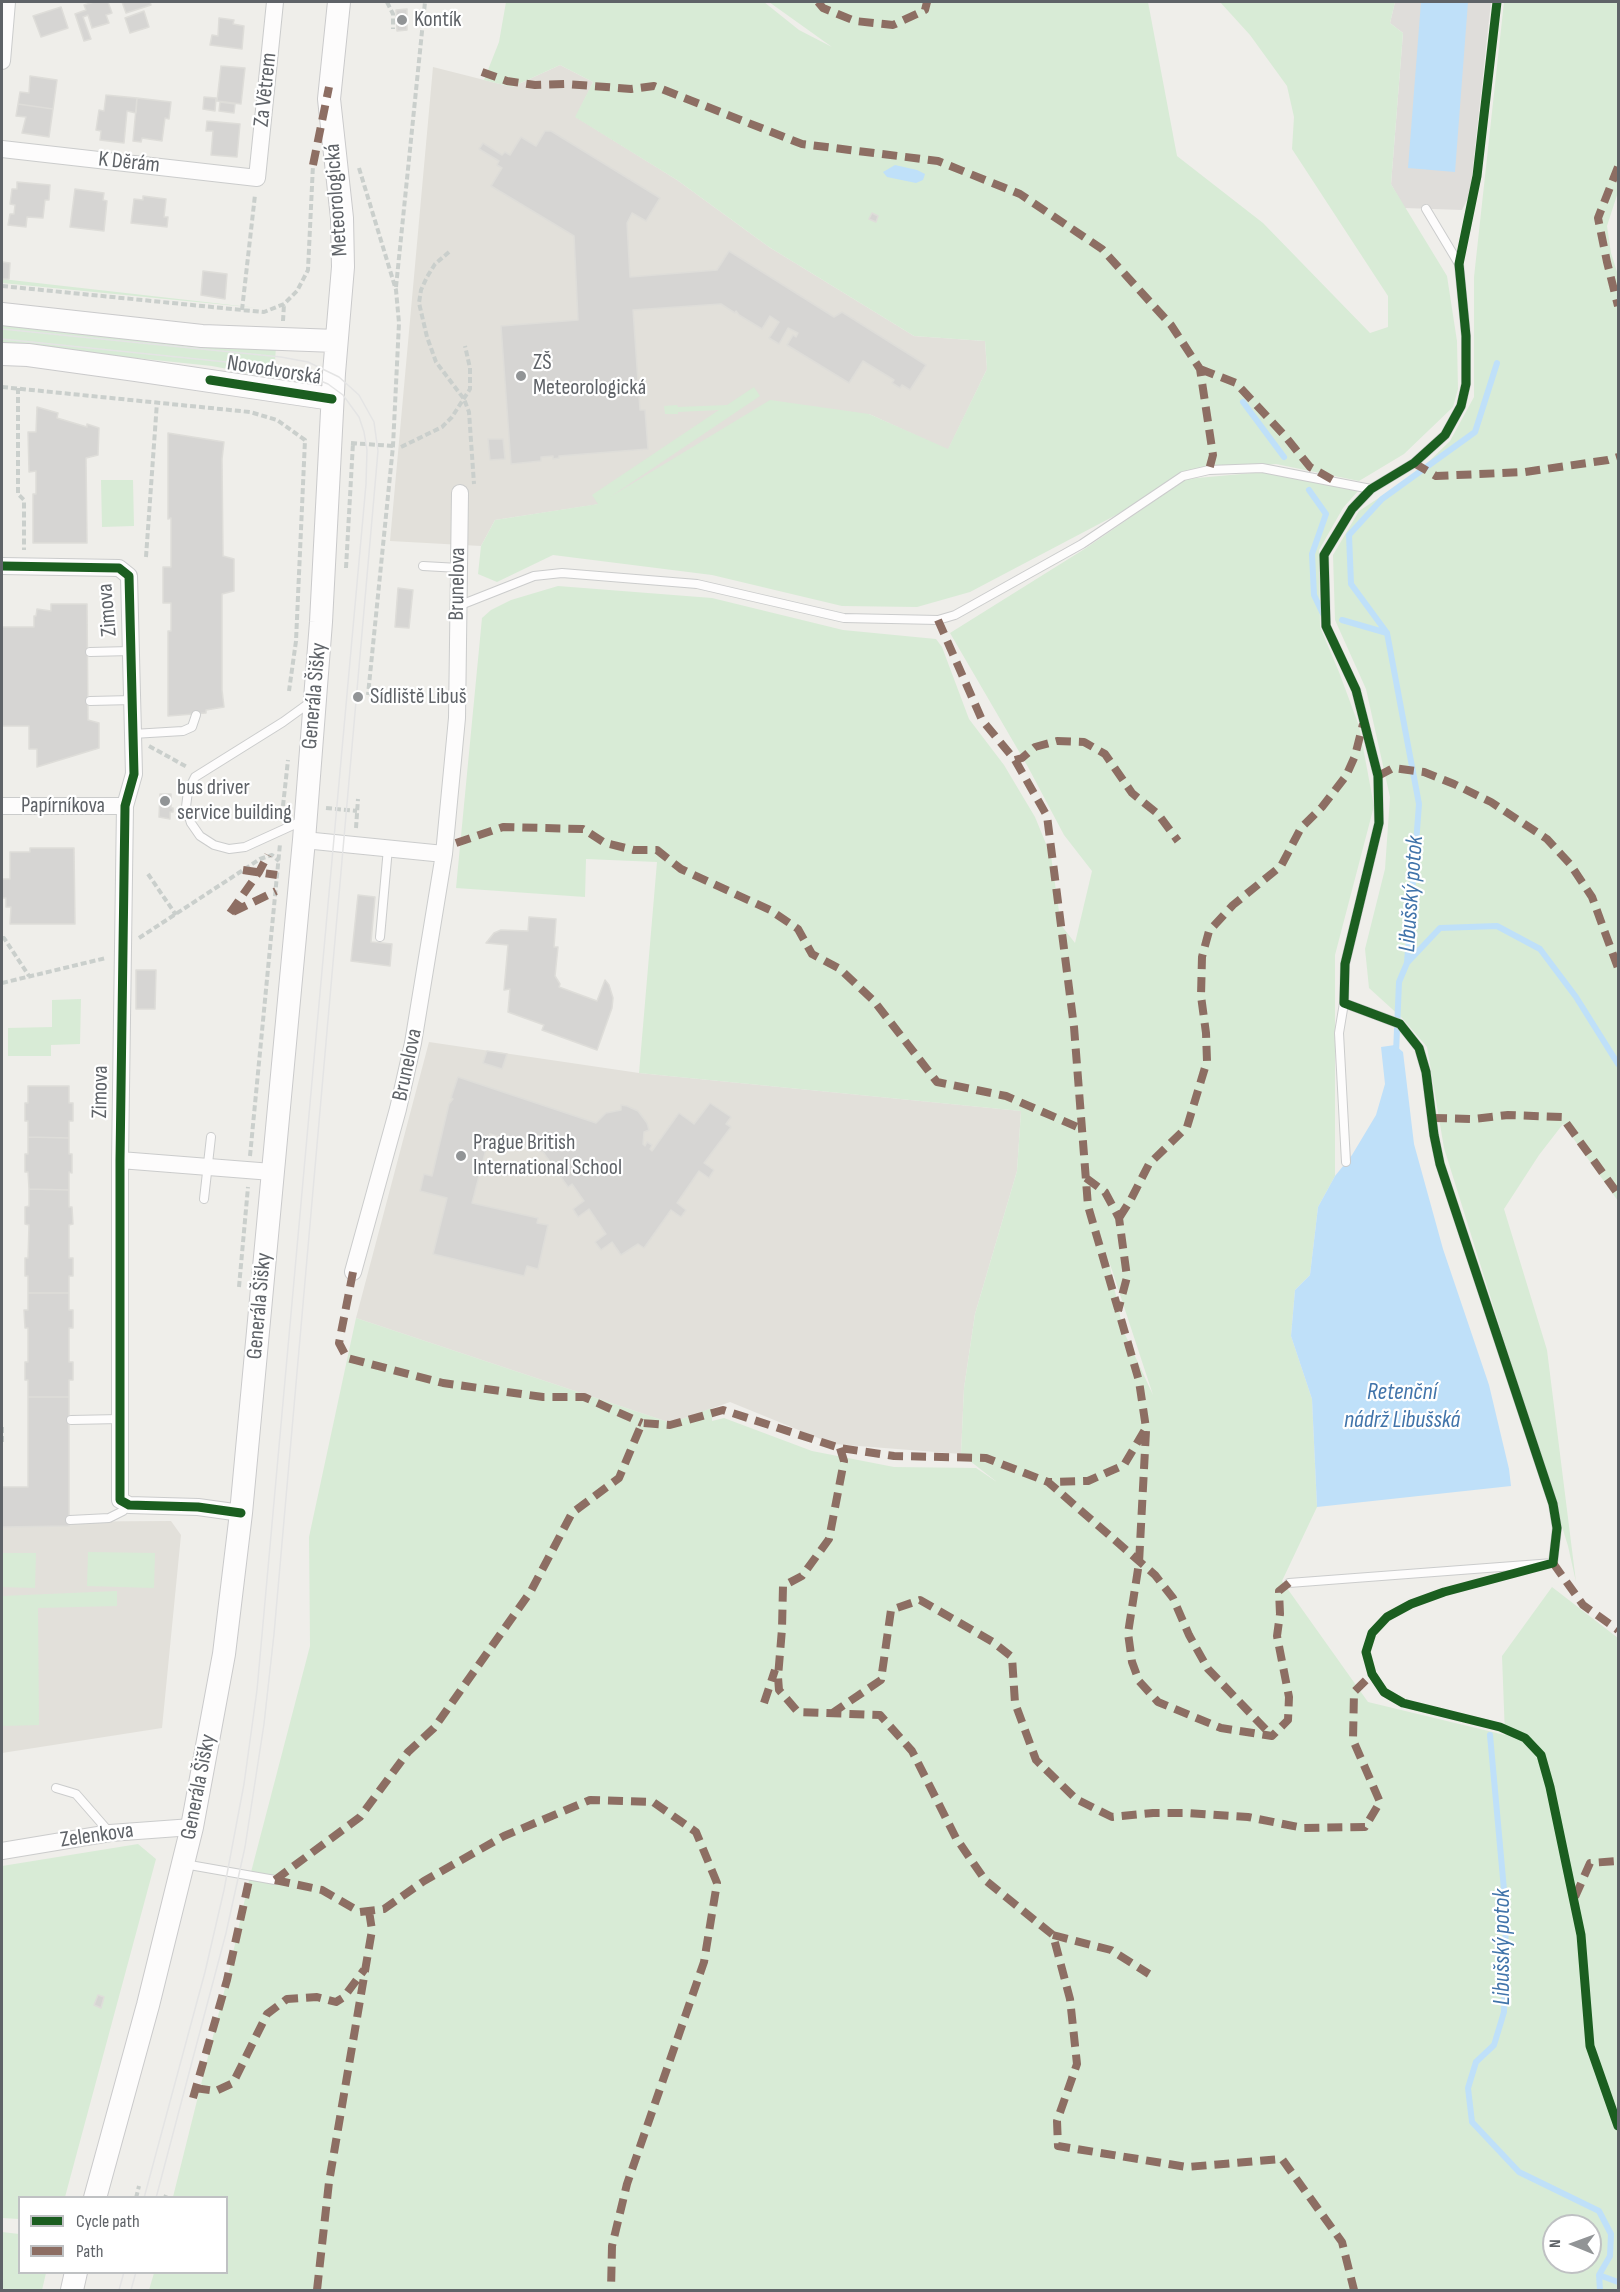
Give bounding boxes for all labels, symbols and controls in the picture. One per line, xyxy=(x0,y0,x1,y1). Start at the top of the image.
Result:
place label: Kontík xyxy=(414,7,461,33)
marker: Kontík xyxy=(395,13,409,27)
street label: Za Větrem xyxy=(249,52,283,128)
street label: Meteorologická xyxy=(320,143,354,257)
street label: K Děrám xyxy=(97,147,161,179)
place label: ZŠ Meteorologická xyxy=(533,350,646,402)
street label: Novodvorská xyxy=(225,351,323,391)
marker: ZŠ Meteorologická xyxy=(514,369,528,383)
street label: Brunelova xyxy=(444,547,472,621)
street label: Zimova xyxy=(93,582,123,638)
street label: Generála Šišky xyxy=(297,642,333,750)
place label: Sídliště Libuš xyxy=(370,684,467,710)
marker: Sídliště Libuš xyxy=(351,690,365,704)
place label: bus driver service building xyxy=(177,775,292,826)
street label: Papírníkova xyxy=(21,793,105,819)
marker: bus driver service building xyxy=(158,794,172,808)
water label: Libušský potok xyxy=(1394,835,1430,953)
street label: Brunelova xyxy=(387,1026,429,1104)
street label: Zimova xyxy=(87,1065,115,1119)
place label: Prague British International School xyxy=(473,1130,622,1182)
marker: Prague British International School xyxy=(454,1149,468,1163)
street label: Generála Šišky xyxy=(242,1252,278,1360)
water label: Retenční nádrž Libušská xyxy=(1344,1379,1460,1435)
street label: Generála Šišky xyxy=(176,1732,222,1842)
street label: Zelenkova xyxy=(59,1818,135,1854)
water label: Libušský potok xyxy=(1489,1889,1517,2005)
legend xyxy=(18,2196,228,2274)
text: Cycle path xyxy=(76,2211,140,2232)
north arrow xyxy=(1542,2214,1602,2274)
text: N xyxy=(1546,2239,1565,2248)
text: Path xyxy=(76,2241,104,2262)

